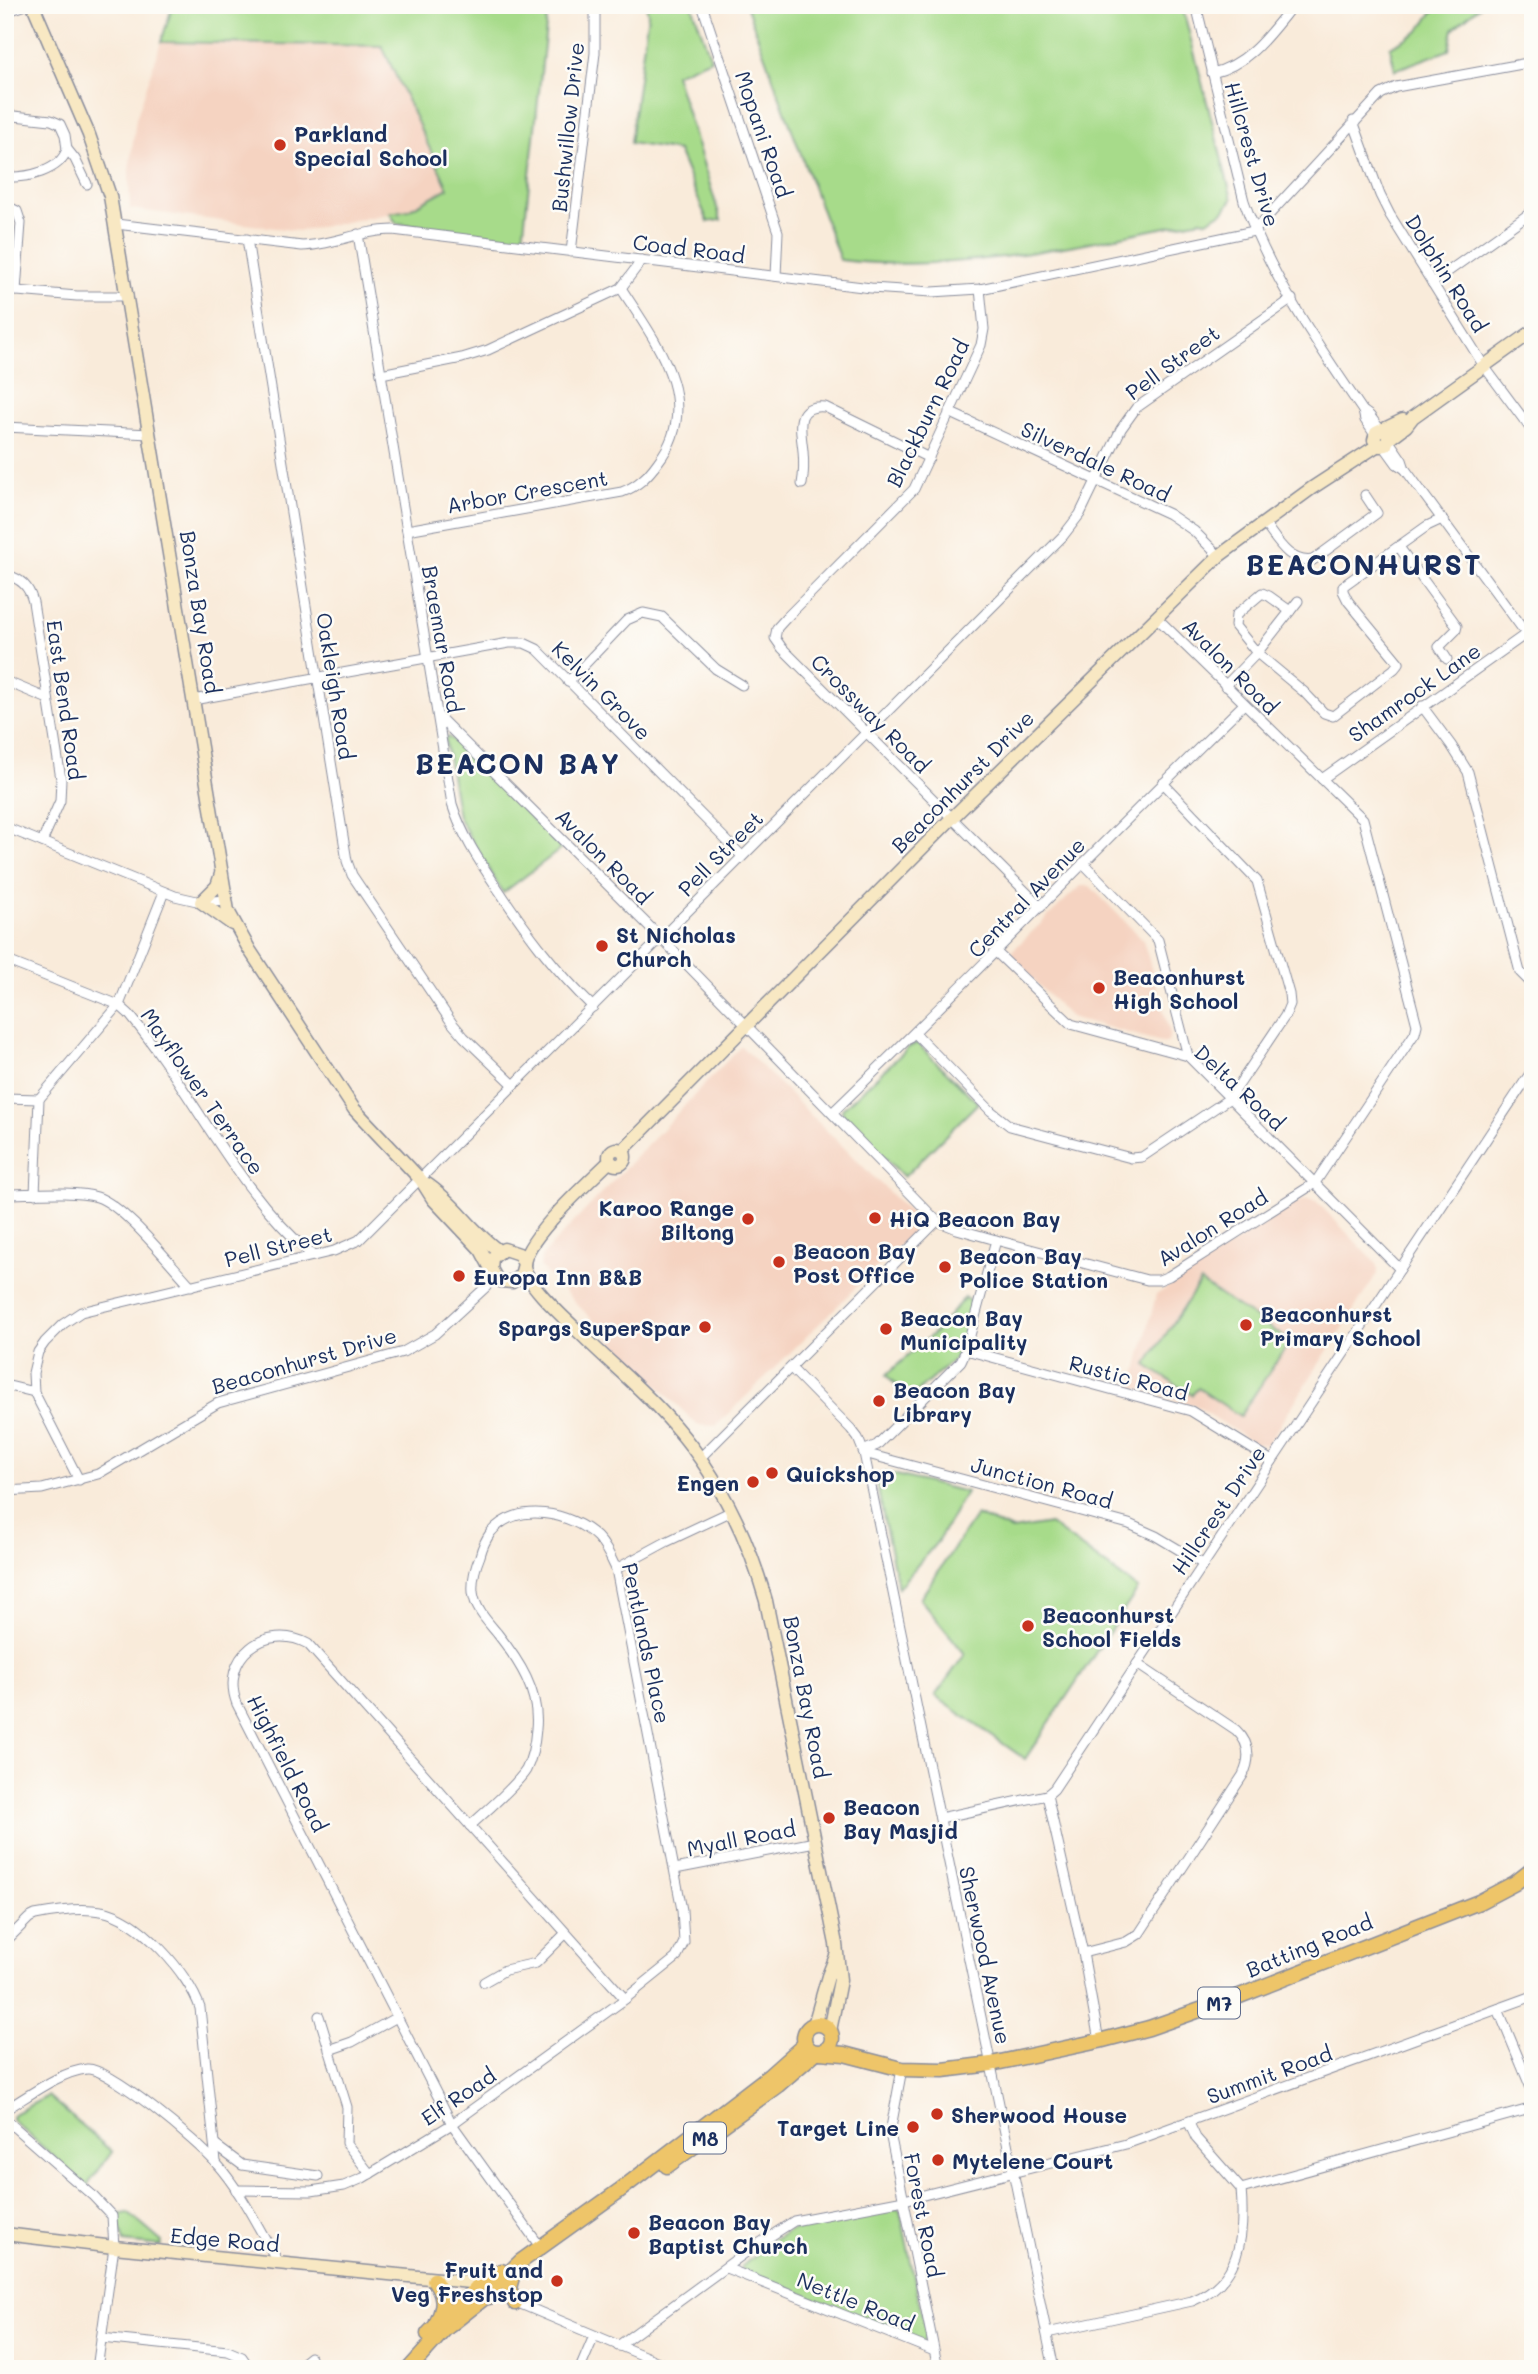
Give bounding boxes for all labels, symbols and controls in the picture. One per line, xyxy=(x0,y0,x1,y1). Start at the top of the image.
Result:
street label: Bushwillow Drive xyxy=(545,41,589,213)
street label: Mopani Road xyxy=(730,67,798,201)
street label: Hillcrest Drive xyxy=(1219,78,1287,230)
place label: Parkland Special School xyxy=(294,120,448,171)
marker: Parkland Special School xyxy=(272,137,288,153)
street label: Dolphin Road xyxy=(1400,209,1494,337)
street label: Coad Road xyxy=(631,228,747,268)
street label: Pell Street xyxy=(1120,319,1224,405)
street label: Blackburn Road xyxy=(880,335,974,491)
street label: Silverdale Road xyxy=(1017,415,1175,507)
street label: Arbor Crescent xyxy=(444,464,610,518)
street label: Bonza Bay Road xyxy=(175,529,227,695)
district label: BEACONHURST xyxy=(1245,546,1483,582)
street label: Braemar Road xyxy=(417,563,469,715)
street label: Oakleigh Road xyxy=(311,610,361,762)
street label: Avalon Road xyxy=(1177,612,1285,720)
street label: East Bend Road xyxy=(41,618,91,782)
street label: Kelvin Grove xyxy=(547,635,657,745)
street label: Shamrock Lane xyxy=(1343,636,1485,748)
street label: Crossway Road xyxy=(806,648,936,778)
street label: Beaconhurst Drive xyxy=(885,704,1039,858)
district label: BEACON BAY xyxy=(415,745,621,781)
street label: Avalon Road xyxy=(550,802,658,910)
street label: Pell Street xyxy=(672,805,768,901)
street label: Central Avenue xyxy=(962,831,1090,963)
place label: St Nicholas Church xyxy=(616,921,736,972)
marker: St Nicholas Church xyxy=(594,938,610,954)
place label: Beaconhurst High School xyxy=(1113,963,1245,1014)
marker: Beaconhurst High School xyxy=(1091,980,1107,996)
street label: Mayflower Terrace xyxy=(135,1002,271,1180)
street label: Delta Road xyxy=(1189,1038,1291,1136)
street label: Avalon Road xyxy=(1152,1182,1272,1272)
place label: Karoo Range Biltong xyxy=(599,1194,734,1245)
place label: HiQ Beacon Bay xyxy=(889,1205,1060,1233)
marker: HiQ Beacon Bay xyxy=(867,1210,883,1226)
marker: Karoo Range Biltong xyxy=(740,1211,756,1227)
street label: Pell Street xyxy=(221,1220,335,1272)
place label: Beacon Bay Post Office xyxy=(793,1237,916,1288)
place label: Beacon Bay Police Station xyxy=(959,1242,1108,1293)
marker: Beacon Bay Post Office xyxy=(771,1254,787,1270)
marker: Beacon Bay Police Station xyxy=(937,1259,953,1275)
place label: Europa Inn B&B xyxy=(473,1263,642,1290)
marker: Europa Inn B&B xyxy=(451,1268,467,1284)
place label: Beaconhurst Primary School xyxy=(1260,1300,1421,1352)
place label: Beacon Bay Municipality xyxy=(900,1304,1027,1356)
place label: Spargs SuperSpar xyxy=(498,1314,691,1341)
marker: Beaconhurst Primary School xyxy=(1238,1317,1254,1333)
marker: Spargs SuperSpar xyxy=(697,1319,713,1335)
street label: Beaconhurst Drive xyxy=(208,1321,400,1399)
marker: Beacon Bay Municipality xyxy=(878,1321,894,1337)
street label: Rustic Road xyxy=(1066,1348,1192,1406)
place label: Beacon Bay Library xyxy=(893,1376,1016,1428)
marker: Beacon Bay Library xyxy=(871,1393,887,1409)
street label: Hillcrest Drive xyxy=(1165,1440,1271,1580)
street label: Junction Road xyxy=(968,1450,1116,1514)
place label: Quickshop xyxy=(786,1460,895,1487)
marker: Quickshop xyxy=(764,1465,780,1481)
place label: Engen xyxy=(676,1469,739,1496)
marker: Engen xyxy=(745,1474,761,1490)
street label: Pentlands Place xyxy=(617,1560,677,1726)
place label: Beaconhurst School Fields xyxy=(1042,1601,1181,1652)
street label: Bonza Bay Road xyxy=(778,1614,836,1780)
marker: Beaconhurst School Fields xyxy=(1020,1618,1036,1634)
street label: Highfield Road xyxy=(242,1690,334,1836)
place label: Beacon Bay Masjid xyxy=(843,1793,958,1845)
marker: Beacon Bay Masjid xyxy=(821,1810,837,1826)
street label: Myall Road xyxy=(684,1814,798,1862)
street label: Sherwood Avenue xyxy=(954,1864,1018,2046)
street label: Batting Road xyxy=(1242,1907,1376,1983)
road number: M7 xyxy=(1198,1988,1240,2019)
street label: Summit Road xyxy=(1203,2039,1335,2109)
street label: Elf Road xyxy=(415,2061,501,2131)
place label: Sherwood House xyxy=(951,2101,1127,2128)
marker: Sherwood House xyxy=(929,2106,945,2122)
place label: Target Line xyxy=(777,2114,899,2141)
marker: Target Line xyxy=(905,2119,921,2135)
road number: M8 xyxy=(684,2122,726,2154)
place label: Mytelene Court xyxy=(952,2147,1113,2175)
street label: Forest Road xyxy=(899,2150,949,2280)
marker: Mytelene Court xyxy=(930,2152,946,2168)
place label: Beacon Bay Baptist Church xyxy=(648,2208,808,2259)
street label: Edge Road xyxy=(169,2221,281,2257)
marker: Beacon Bay Baptist Church xyxy=(626,2225,642,2241)
place label: Fruit and Veg Freshstop xyxy=(391,2256,543,2307)
street label: Nettle Road xyxy=(793,2265,919,2337)
marker: Fruit and Veg Freshstop xyxy=(549,2273,565,2289)

